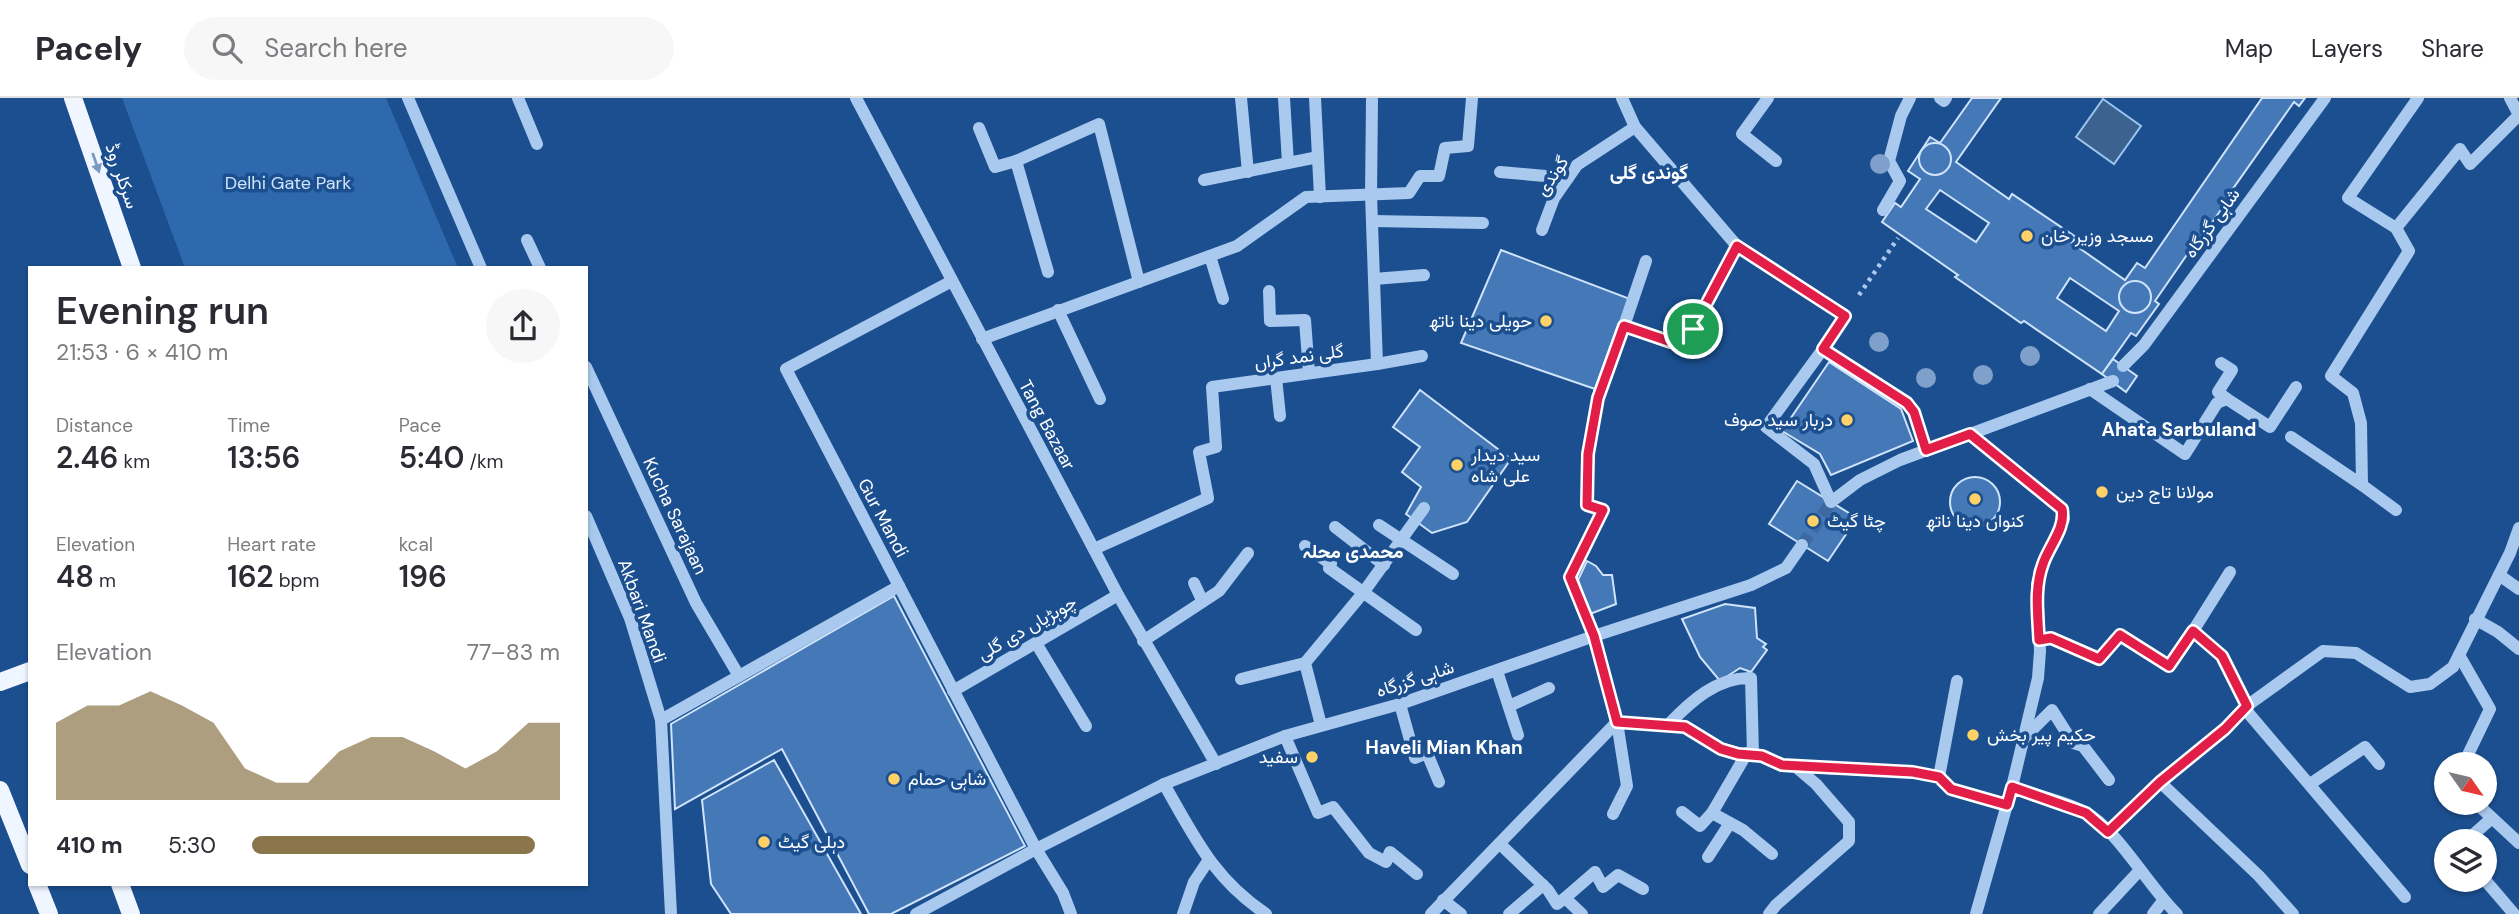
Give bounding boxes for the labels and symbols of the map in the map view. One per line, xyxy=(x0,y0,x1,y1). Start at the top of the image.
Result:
street label: سرکلر روڈ xyxy=(100,140,144,212)
street label: گوندی xyxy=(1530,151,1574,201)
one-way arrow xyxy=(91,152,102,173)
district label: گوندی گلی xyxy=(1610,160,1689,185)
park label: Delhi Gate Park xyxy=(225,171,351,195)
street label: شاہی گزرگاہ xyxy=(2179,183,2245,263)
place label: مسجد وزیر خان xyxy=(2041,224,2154,248)
marker: مسجد وزیر خان xyxy=(2019,228,2035,244)
pin xyxy=(1663,299,1723,359)
place label: حویلی دینا ناتھ xyxy=(1429,309,1532,333)
marker: حویلی دینا ناتھ xyxy=(1538,313,1554,329)
street label: گلی نمد گراں xyxy=(1253,339,1345,375)
street label: Tang Bazaar xyxy=(1013,376,1081,475)
place label: دربار سید صوف xyxy=(1724,408,1833,432)
marker: دربار سید صوف xyxy=(1839,412,1855,428)
district label: Ahata Sarbuland xyxy=(2102,417,2256,442)
place label: سید دیدار علی شاہ xyxy=(1470,443,1540,488)
street label: Kucha Sarajaan xyxy=(637,453,713,579)
marker: سید دیدار علی شاہ xyxy=(1449,457,1465,473)
street label: Gur Mandi xyxy=(852,474,914,562)
place label: مولانا تاج دین xyxy=(2116,480,2214,504)
marker: مولانا تاج دین xyxy=(2094,484,2110,500)
marker: کنواں دینا ناتھ xyxy=(1967,491,1983,507)
place label: چٹا گیٹ xyxy=(1827,509,1886,533)
place label: کنواں دینا ناتھ xyxy=(1926,509,2024,533)
marker: چٹا گیٹ xyxy=(1805,513,1821,529)
district label: محمدی محلہ xyxy=(1302,539,1404,564)
street label: Akbari Mandi xyxy=(612,556,672,666)
street label: چوہڑیاں دی گلی xyxy=(973,590,1081,666)
street label: شاہی گزرگاہ xyxy=(1373,655,1457,703)
place label: حکیم پیر بخش xyxy=(1987,723,2096,747)
marker: حکیم پیر بخش xyxy=(1965,727,1981,743)
district label: Haveli Mian Khan xyxy=(1365,735,1523,760)
place label: سفید xyxy=(1259,745,1298,769)
marker: سفید xyxy=(1304,749,1320,765)
north arrow xyxy=(2434,752,2497,816)
place label: شاہی حمام xyxy=(908,767,986,791)
marker: شاہی حمام xyxy=(886,771,902,787)
place label: دہلی گیٹ xyxy=(778,830,845,854)
marker: دہلی گیٹ xyxy=(756,834,772,850)

